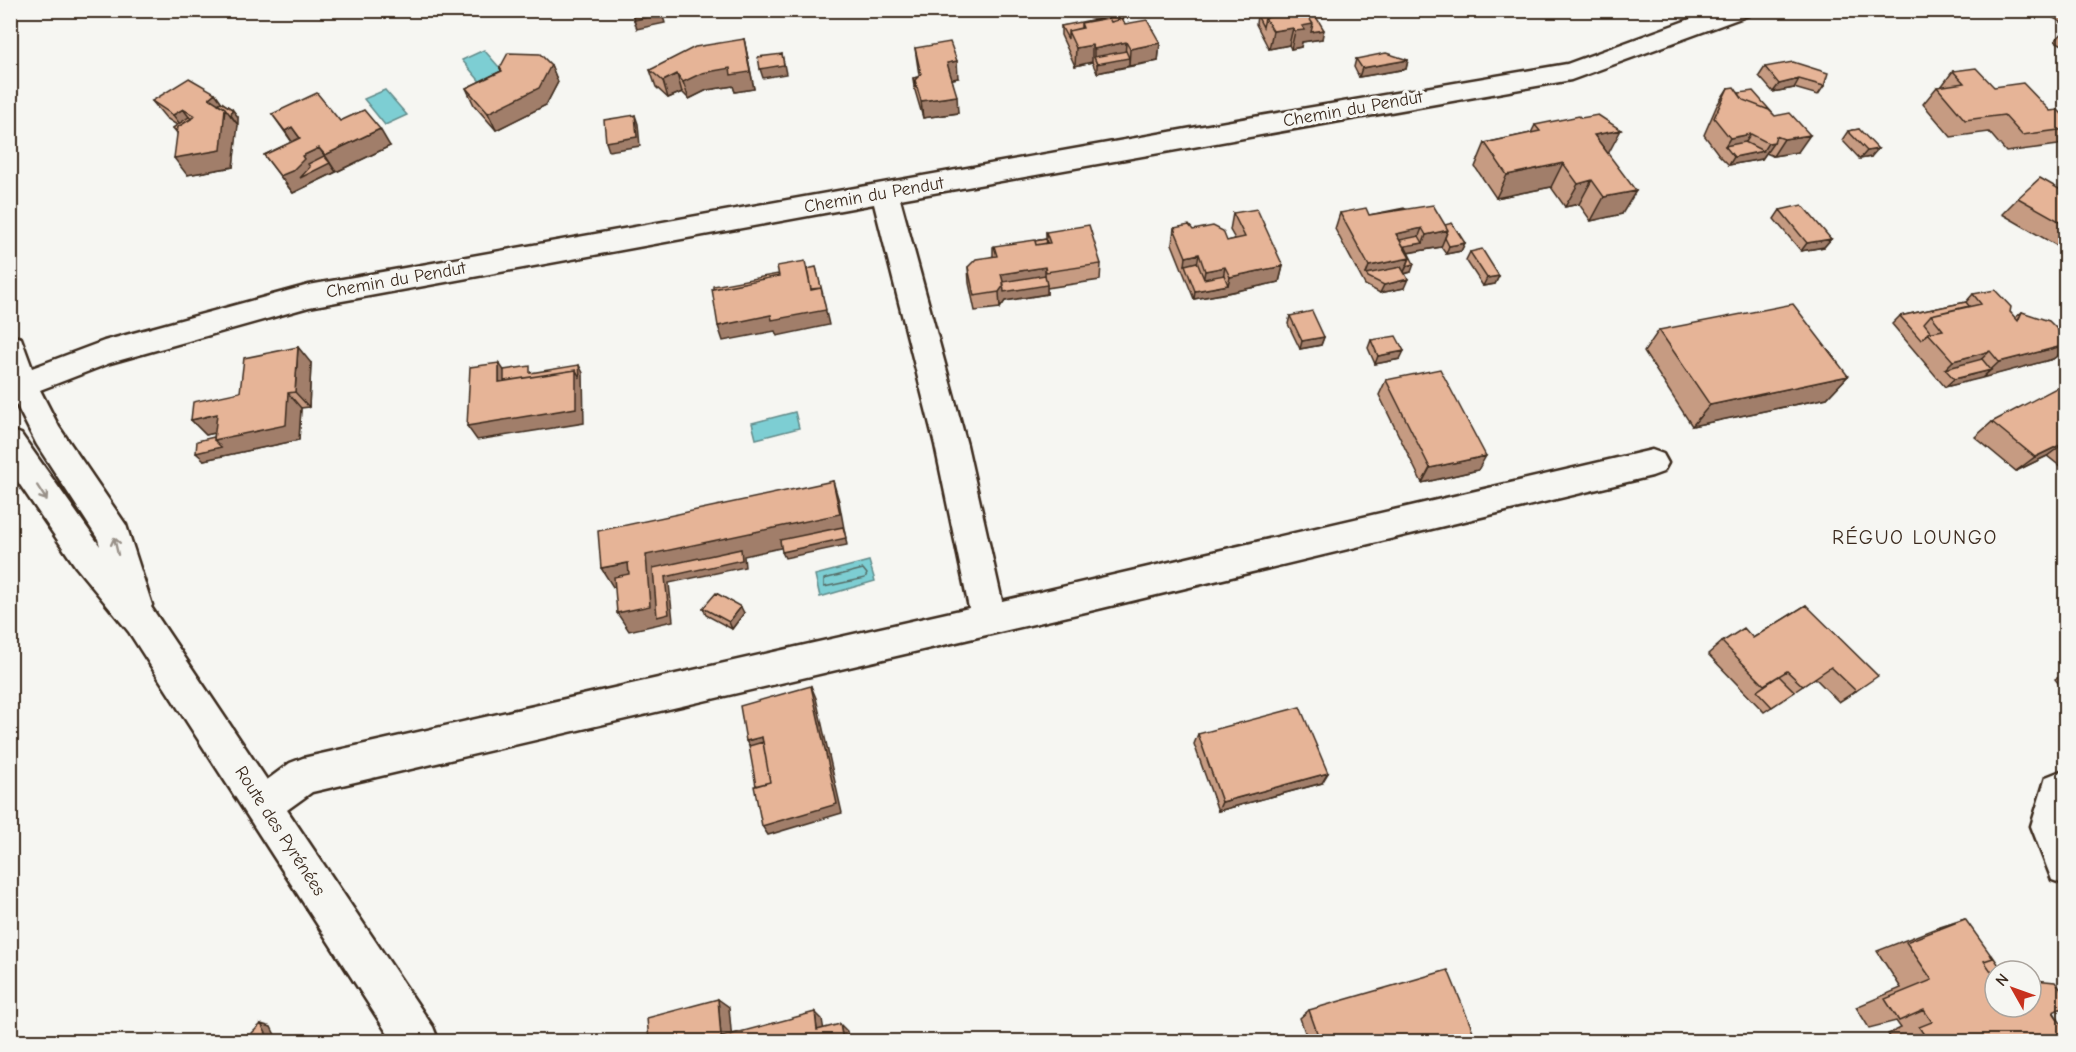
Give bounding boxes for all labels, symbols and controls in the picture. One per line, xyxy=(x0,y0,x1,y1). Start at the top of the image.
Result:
street label: Chemin du Pendut xyxy=(1281,86,1425,132)
street label: Chemin du Pendut xyxy=(802,172,946,218)
street label: Chemin du Pendut xyxy=(324,257,468,303)
one-way arrow xyxy=(36,484,48,500)
district label: RÉGUO LOUNGO xyxy=(1832,526,1998,549)
one-way arrow xyxy=(110,536,122,555)
street label: Route des Pyrénées xyxy=(230,762,330,900)
north arrow xyxy=(1983,959,2043,1019)
text: N xyxy=(1992,970,2013,990)

